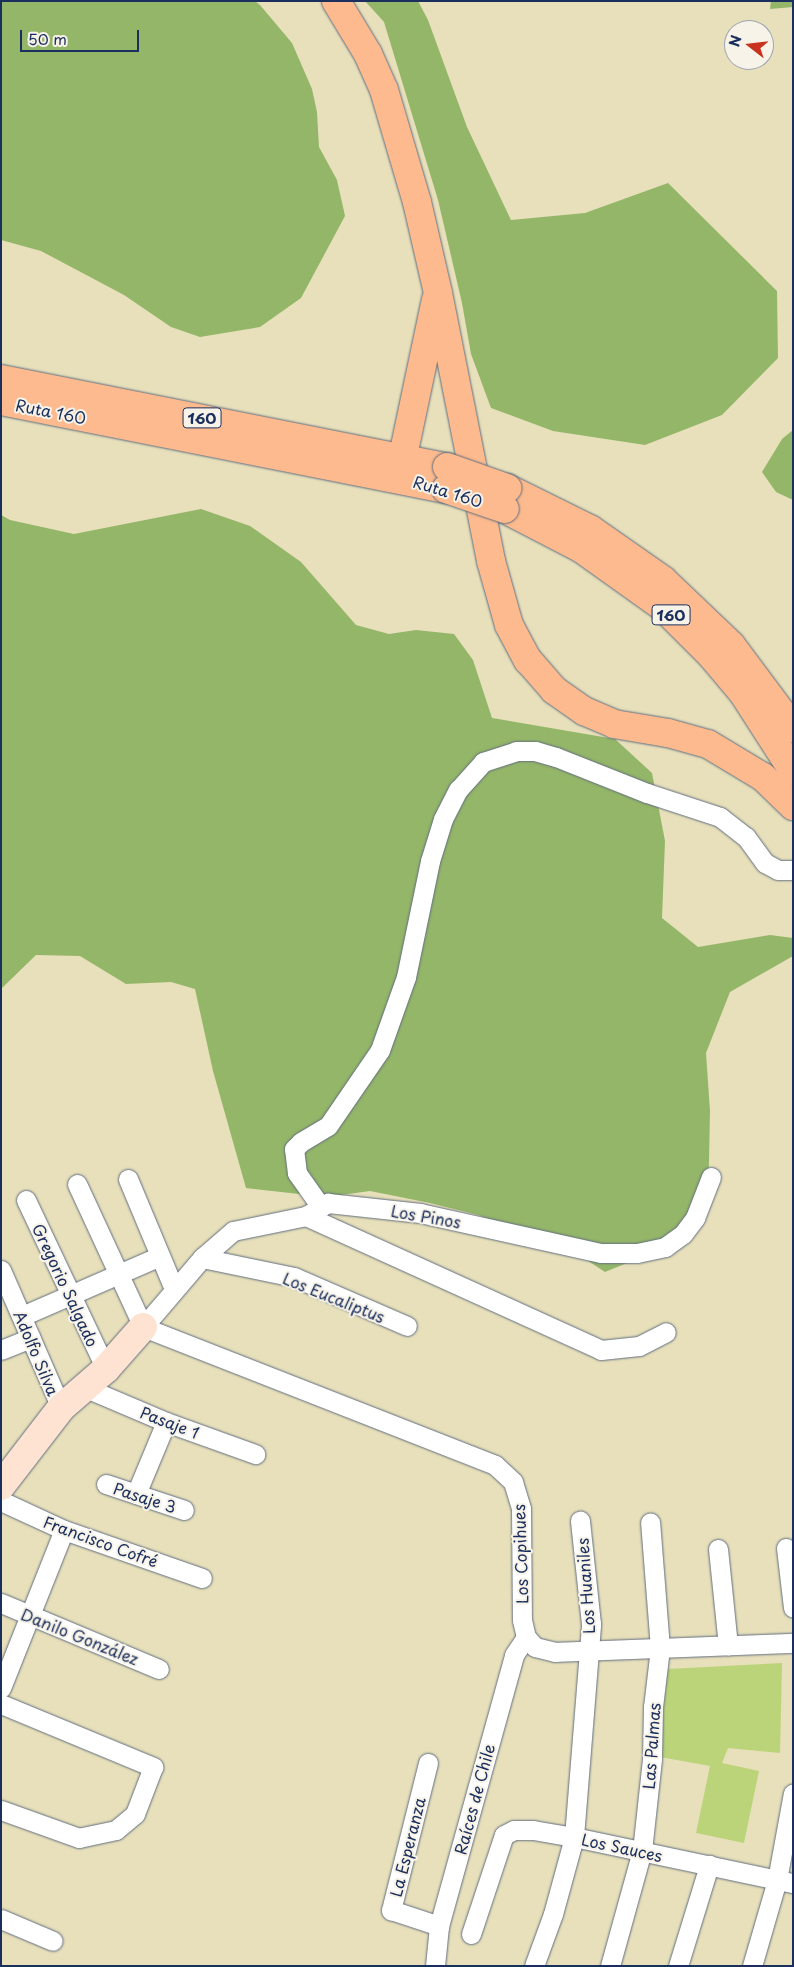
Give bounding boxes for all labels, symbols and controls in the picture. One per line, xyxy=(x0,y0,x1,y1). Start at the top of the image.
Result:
scale bar xyxy=(22,20,141,52)
north arrow xyxy=(724,20,774,70)
text: 50 m xyxy=(28,27,67,50)
text: N xyxy=(723,33,747,49)
street label: Ruta 160 xyxy=(14,395,88,427)
road number: 160 xyxy=(182,406,222,430)
street label: Ruta 160 xyxy=(411,471,485,511)
road number: 160 xyxy=(651,602,691,628)
street label: Los Pinos xyxy=(389,1200,463,1232)
street label: Gregorio Salgado xyxy=(29,1220,103,1350)
street label: Los Eucaliptus xyxy=(280,1268,388,1326)
street label: Adolfo Silva xyxy=(10,1307,64,1399)
street label: Pasaje 1 xyxy=(138,1402,202,1442)
street label: Pasaje 3 xyxy=(111,1478,179,1516)
street label: Los Copihues xyxy=(509,1503,531,1605)
street label: Francisco Cofré xyxy=(41,1511,161,1571)
street label: Los Huaniles xyxy=(572,1537,598,1635)
street label: Danilo González xyxy=(18,1603,142,1669)
street label: Las Palmas xyxy=(638,1702,664,1790)
street label: Raíces de Chile xyxy=(450,1740,498,1858)
street label: La Esperanza xyxy=(385,1795,429,1899)
street label: Los Sauces xyxy=(580,1829,664,1865)

